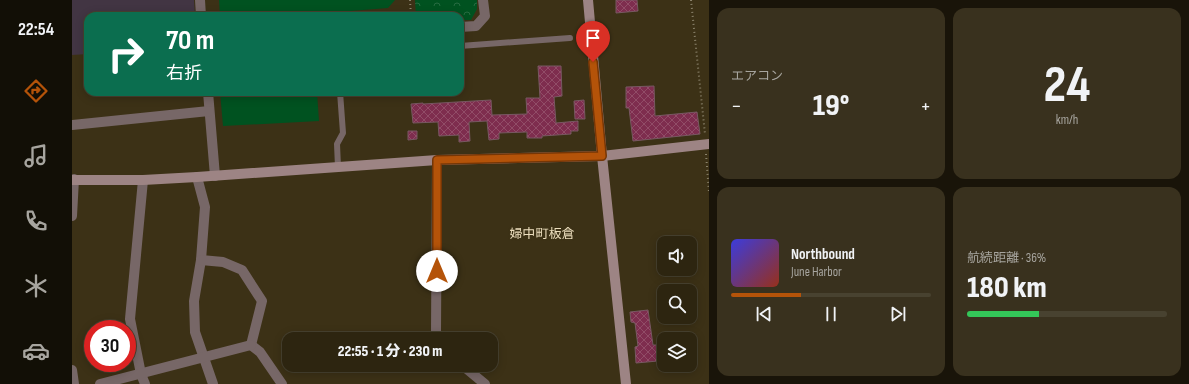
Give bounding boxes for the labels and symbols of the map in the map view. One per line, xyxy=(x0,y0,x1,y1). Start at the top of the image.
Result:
pin xyxy=(576,21,610,62)
district label: 婦中町板倉 xyxy=(509,226,575,242)
position arrow xyxy=(416,250,458,292)
speed limit sign: 30 xyxy=(84,320,136,372)

